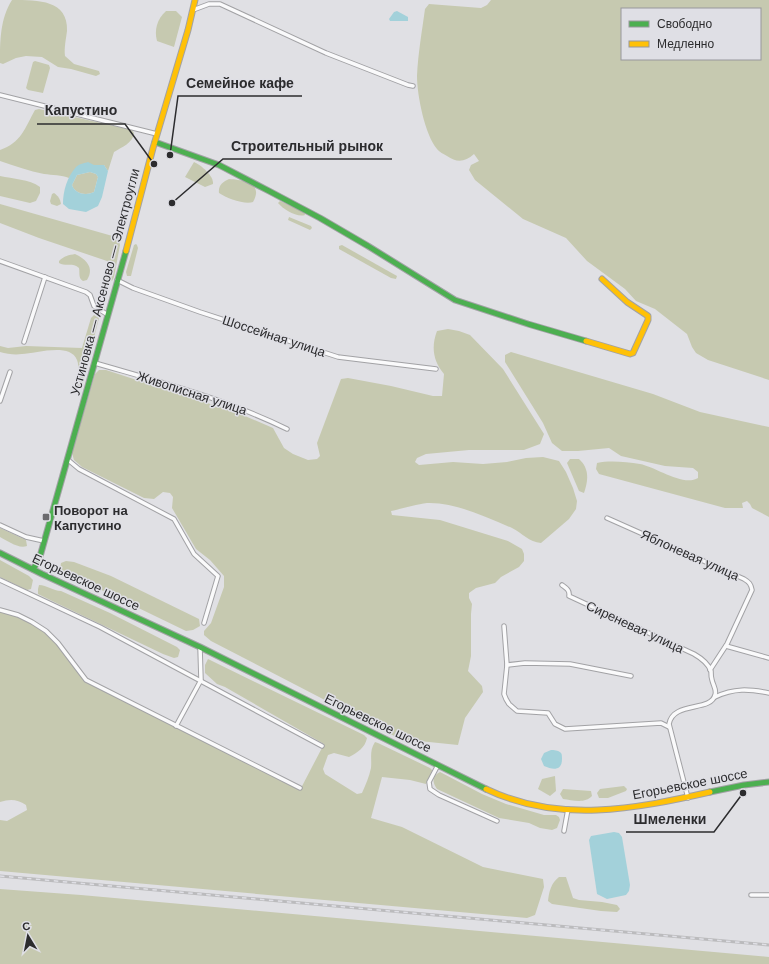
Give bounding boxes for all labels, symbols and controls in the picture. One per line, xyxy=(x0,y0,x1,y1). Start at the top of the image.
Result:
legend xyxy=(621,8,761,60)
text: Свободно xyxy=(657,17,712,31)
text: Медленно xyxy=(657,37,714,51)
callout: Семейное кафе xyxy=(178,70,302,96)
text: Семейное кафе xyxy=(186,75,294,91)
callout: Капустино xyxy=(37,98,125,124)
text: Капустино xyxy=(45,102,117,118)
callout: Строительный рынок xyxy=(223,133,392,159)
text: Строительный рынок xyxy=(231,138,384,154)
street label: Устиновка — Аксеново — Электроугли xyxy=(67,167,143,397)
street label: Шоссейная улица xyxy=(221,312,328,360)
street label: Живописная улица xyxy=(135,368,250,418)
place label: Поворот на Капустино xyxy=(54,503,128,533)
marker: Поворот на Капустино xyxy=(41,512,51,522)
street label: Яблоневая улица xyxy=(639,527,742,584)
street label: Егорьевское шоссе xyxy=(30,551,142,613)
street label: Сиреневая улица xyxy=(584,598,687,656)
street label: Егорьевское шоссе xyxy=(322,691,434,755)
street label: Егорьевское шоссе xyxy=(631,766,749,802)
callout: Шмеленки xyxy=(626,806,714,832)
text: Шмеленки xyxy=(634,811,706,827)
north arrow xyxy=(8,916,48,956)
text: С xyxy=(21,920,31,933)

